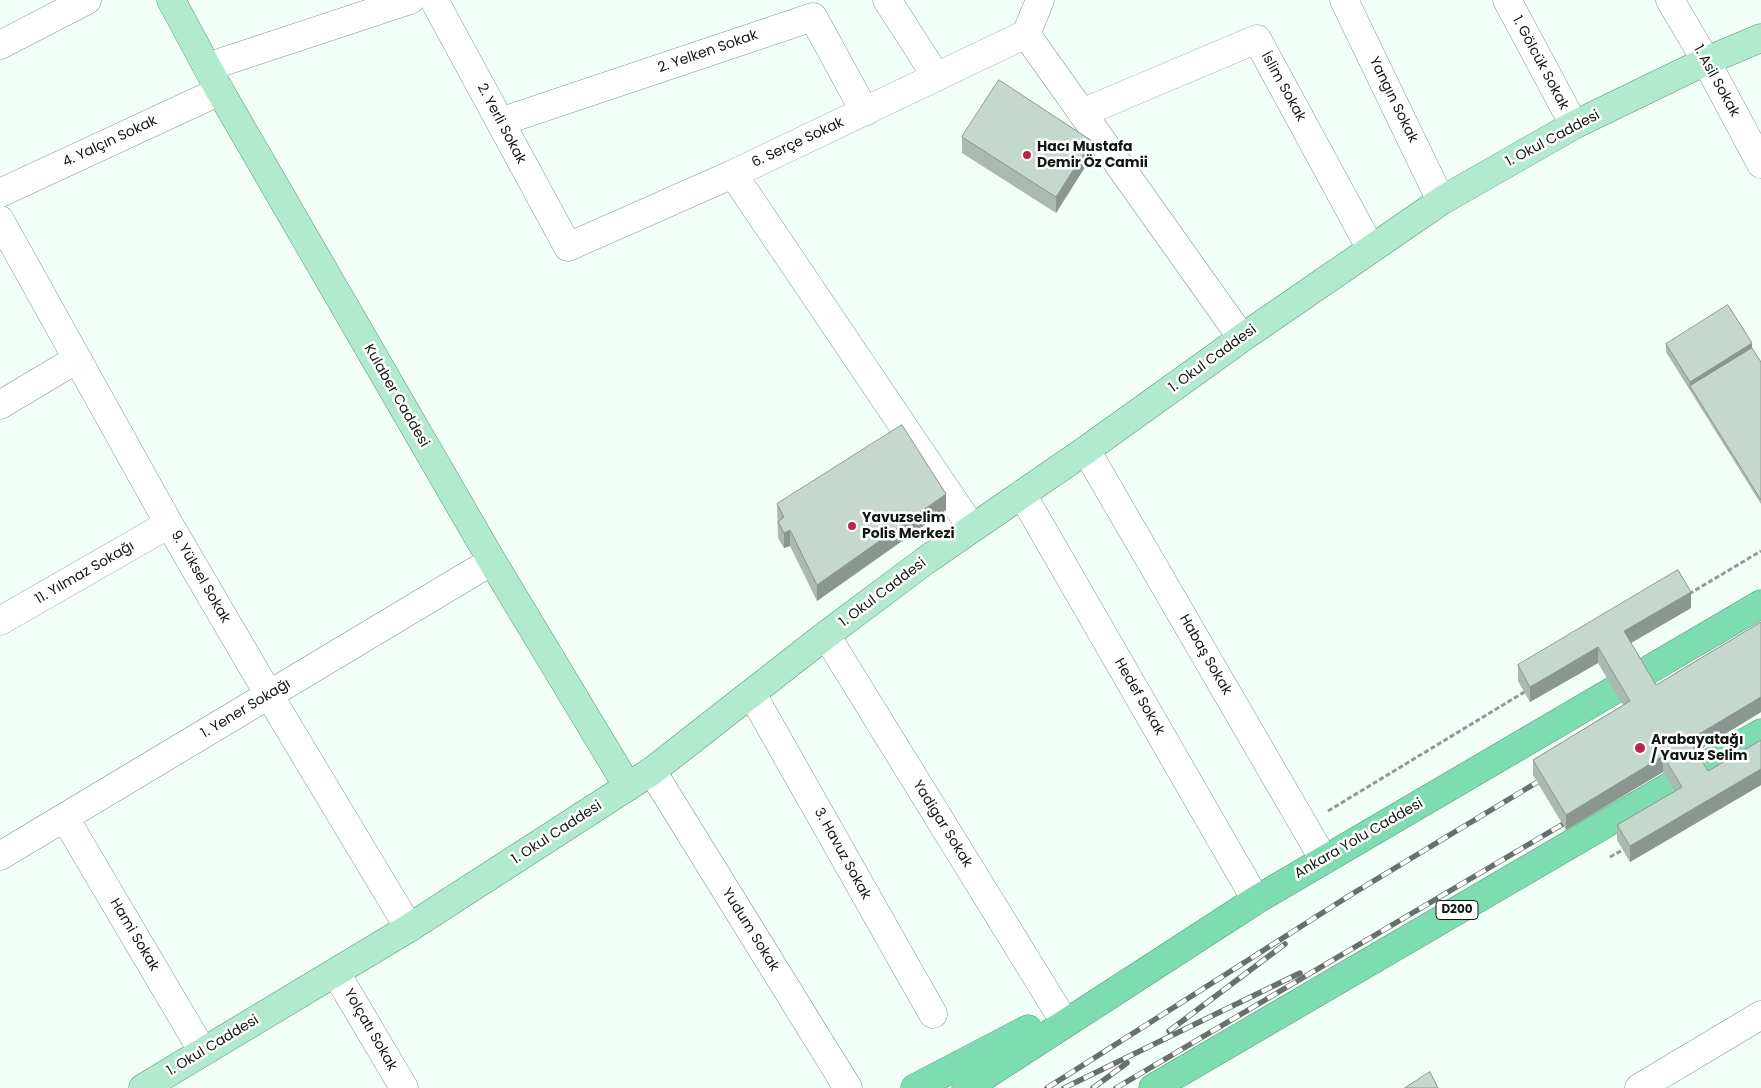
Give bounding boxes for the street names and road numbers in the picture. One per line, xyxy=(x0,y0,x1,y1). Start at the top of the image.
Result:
street label: 1. Gölcük Sokak xyxy=(1508,13,1572,113)
street label: 2. Yelken Sokak xyxy=(656,27,760,77)
street label: 1. Asil Sokak xyxy=(1689,42,1743,120)
street label: İslim Sokak xyxy=(1257,49,1309,125)
street label: Yangın Sokak xyxy=(1365,54,1421,146)
street label: 2. Yerli Sokak xyxy=(473,81,529,167)
street label: 1. Okul Caddesi xyxy=(1503,107,1603,171)
street label: 4. Yalçın Sokak xyxy=(60,113,160,171)
street label: 6. Serçe Sokak xyxy=(749,114,847,172)
street label: 1. Okul Caddesi xyxy=(1166,322,1260,396)
street label: Kulaber Caddesi xyxy=(360,342,432,450)
street label: 9. Yüksel Sokak xyxy=(167,528,233,626)
street label: 11. Yılmaz Sokağı xyxy=(33,538,137,608)
street label: 1. Okul Caddesi xyxy=(836,555,930,631)
street label: Habaş Sokak xyxy=(1175,612,1235,698)
street label: Hedef Sokak xyxy=(1110,656,1168,738)
street label: 1. Yener Sokağı xyxy=(198,676,294,742)
street label: Yadigar Sokak xyxy=(909,777,975,871)
street label: Ankara Yolu Caddesi xyxy=(1292,795,1426,883)
street label: 1. Okul Caddesi xyxy=(509,798,605,868)
street label: 3. Havuz Sokak xyxy=(810,805,874,903)
street label: Yudum Sokak xyxy=(718,885,782,975)
street label: Hami Sokak xyxy=(106,896,162,974)
road number: D200 xyxy=(1436,900,1478,920)
street label: Yolçatı Sokak xyxy=(340,986,400,1074)
street label: 1. Okul Caddesi xyxy=(164,1012,262,1080)

